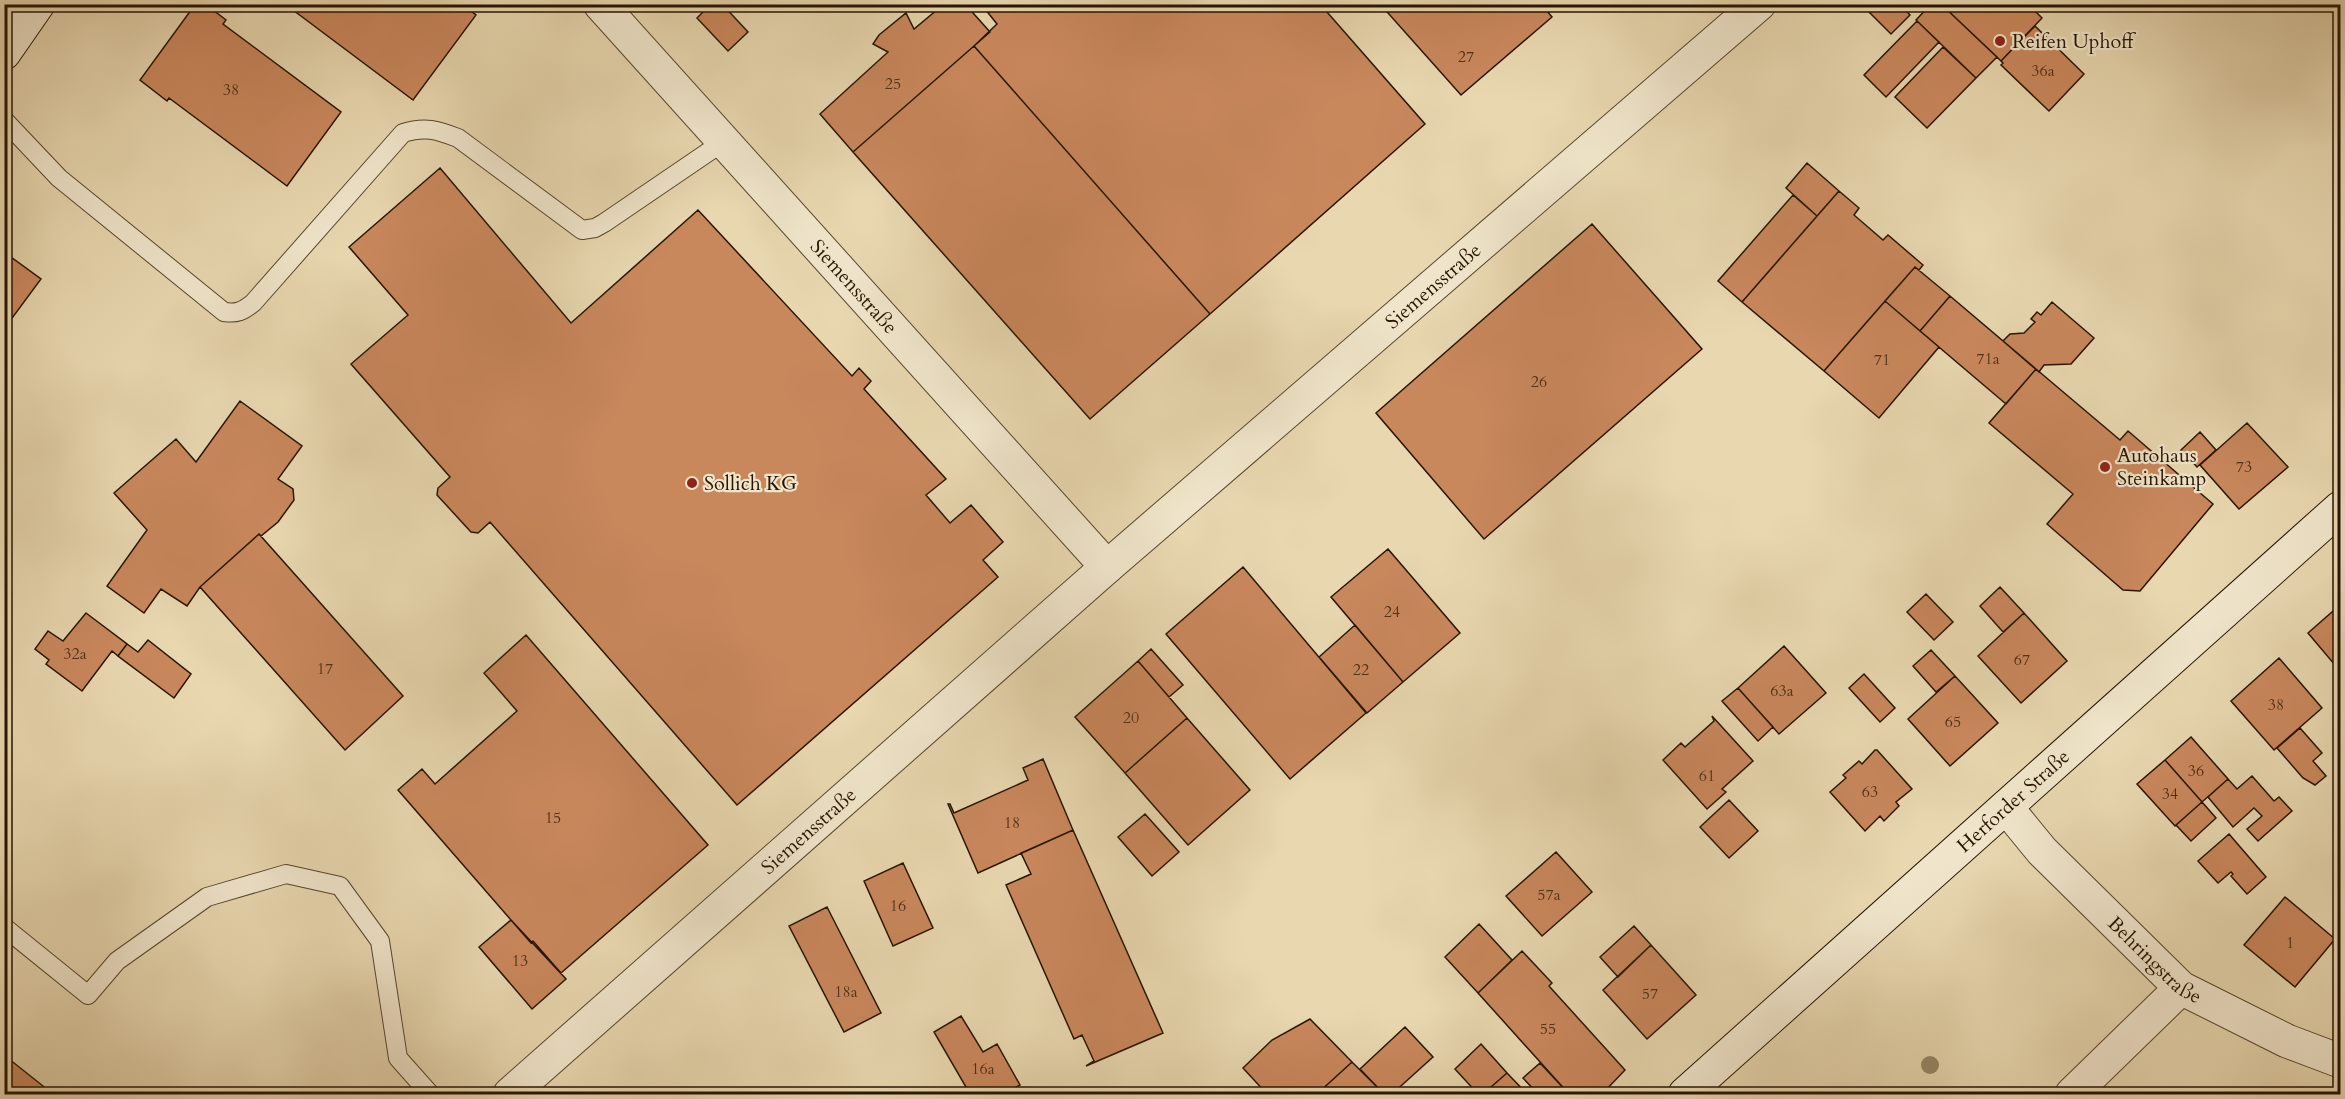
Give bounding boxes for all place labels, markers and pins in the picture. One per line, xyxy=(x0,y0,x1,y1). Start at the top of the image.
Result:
place label: Reifen Uphoff xyxy=(2012,28,2136,55)
marker: Reifen Uphoff xyxy=(1993,34,2007,48)
place label: Autohaus Steinkamp xyxy=(2117,442,2206,492)
marker: Autohaus Steinkamp xyxy=(2098,460,2112,474)
place label: Sollich KG xyxy=(704,470,797,497)
marker: Sollich KG xyxy=(685,476,699,490)

